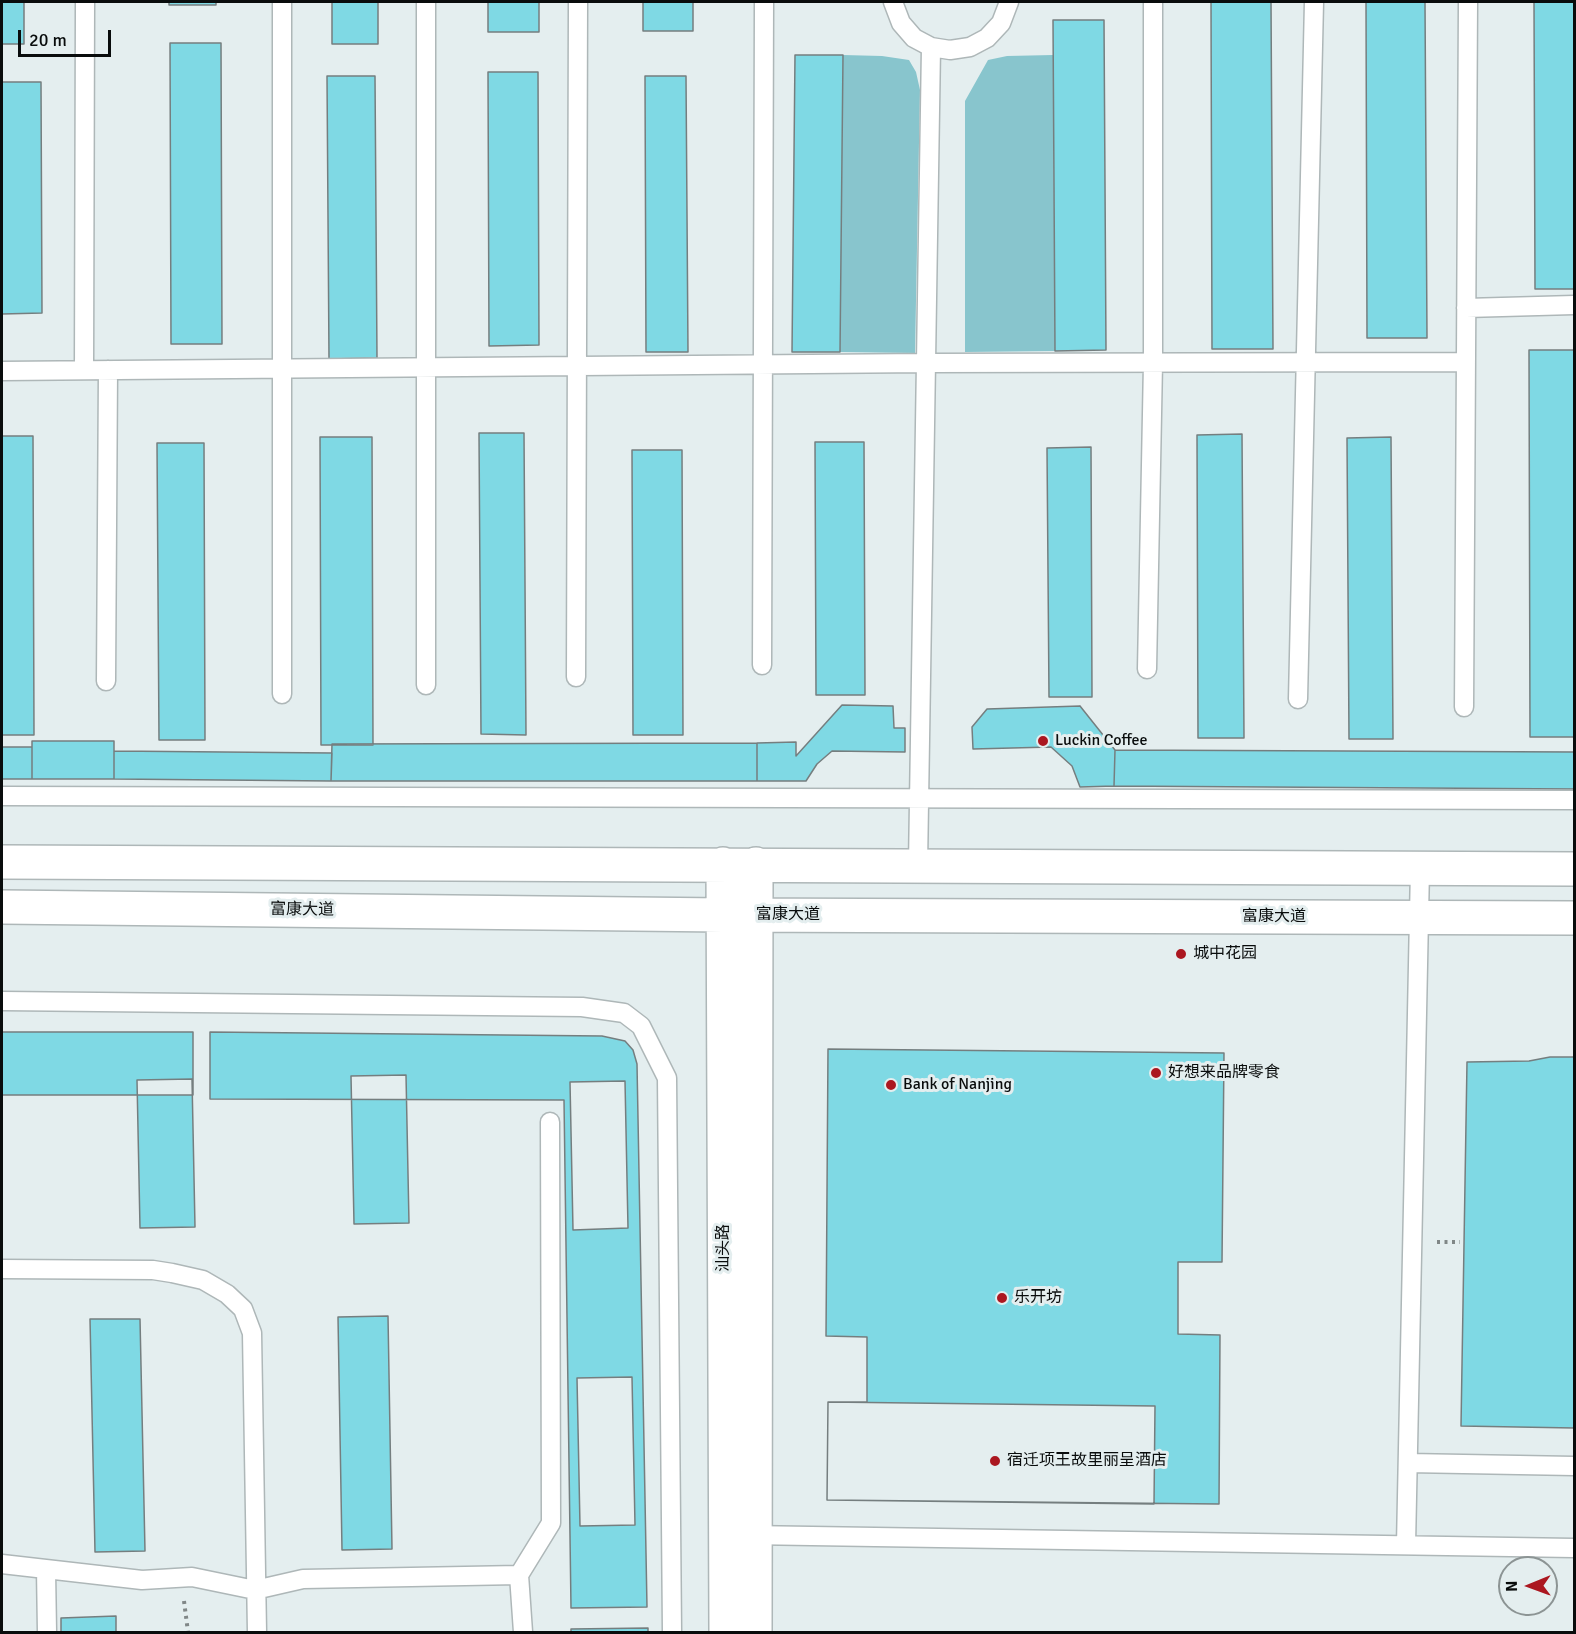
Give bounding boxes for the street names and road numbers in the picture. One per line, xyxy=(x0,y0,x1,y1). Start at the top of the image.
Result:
street label: 富康大道 xyxy=(270,900,334,920)
street label: 富康大道 xyxy=(756,905,820,925)
street label: 富康大道 xyxy=(1242,907,1306,927)
street label: 汕头路 xyxy=(714,1224,734,1272)

